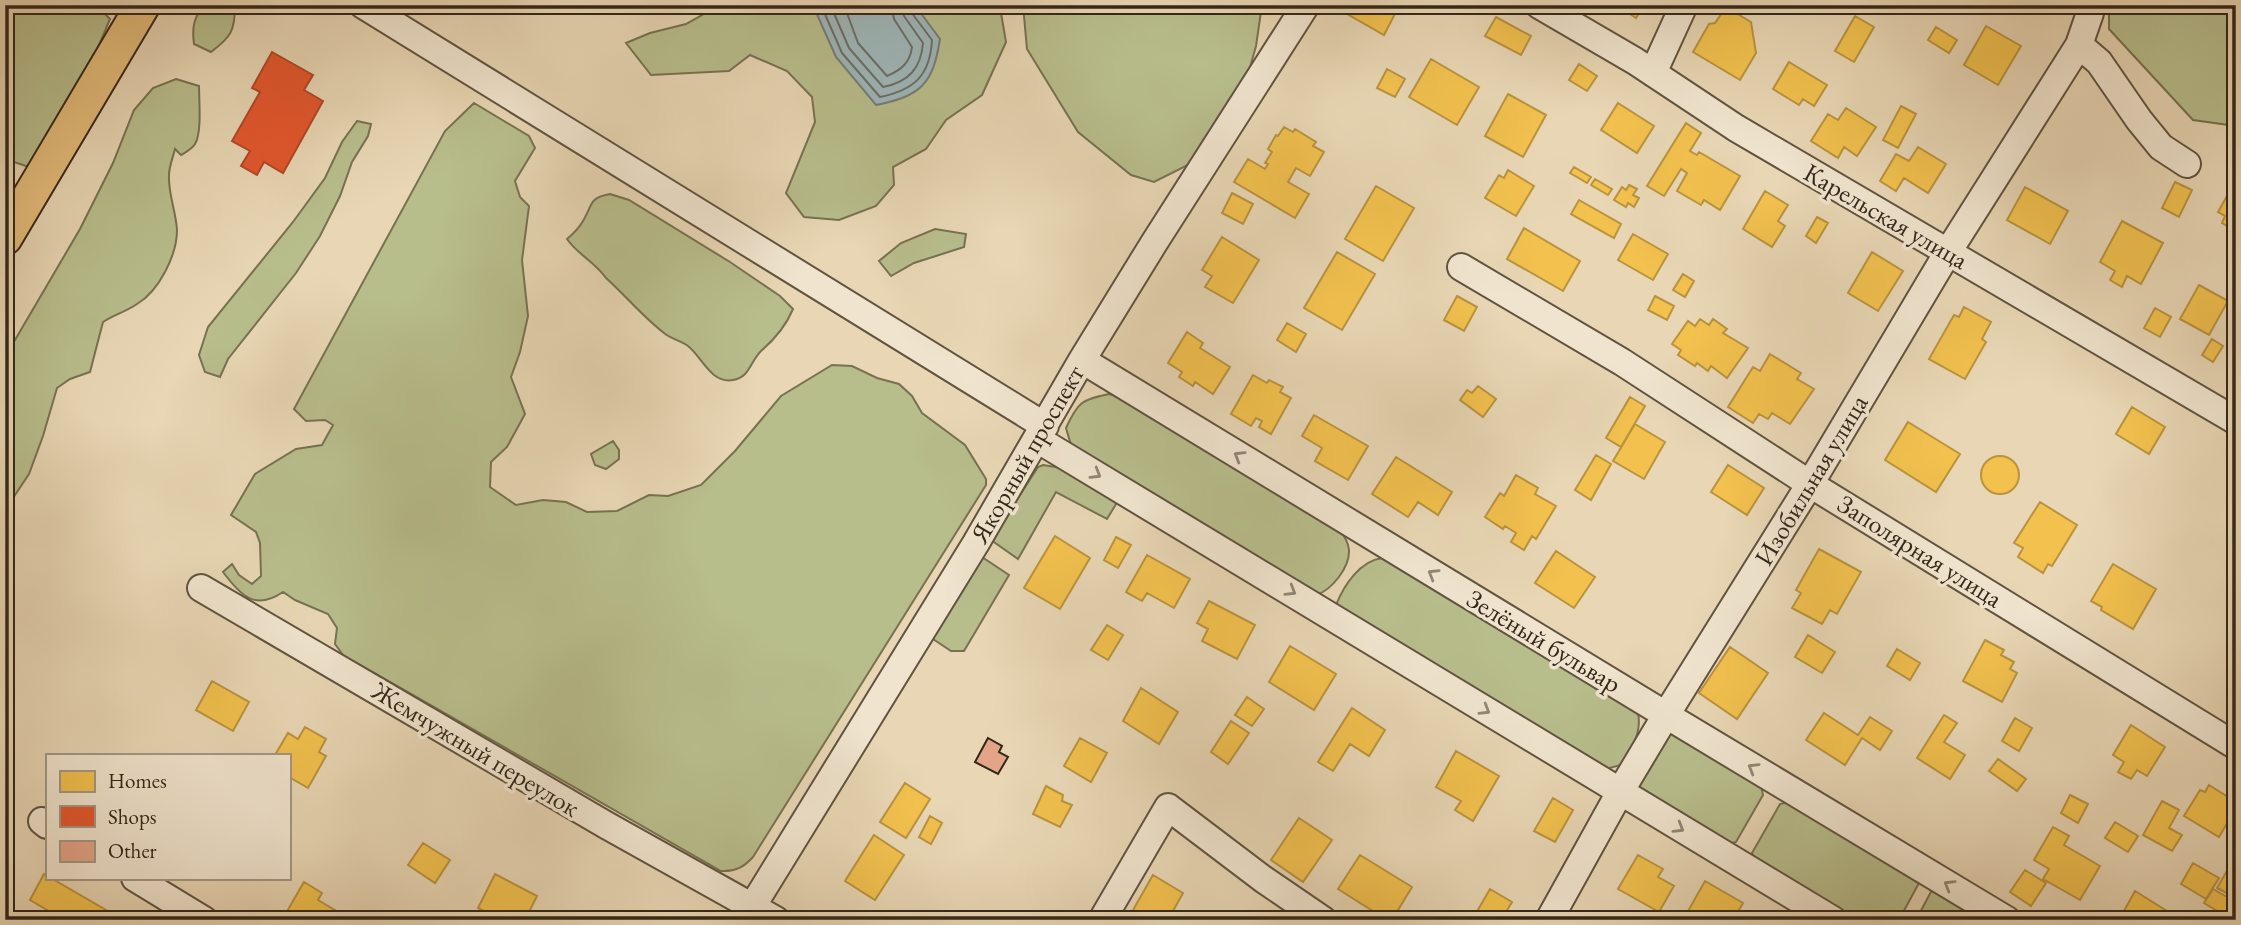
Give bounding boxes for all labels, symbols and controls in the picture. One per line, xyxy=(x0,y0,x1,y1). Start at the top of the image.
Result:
street label: Карельская улица xyxy=(1798,155,1975,277)
street label: Якорный проспект xyxy=(962,359,1092,550)
street label: Изобильная улица xyxy=(1747,388,1876,572)
one-way arrow xyxy=(1233,451,1246,464)
one-way arrow xyxy=(1088,466,1101,479)
street label: Заполярная улица xyxy=(1831,487,2009,616)
one-way arrow xyxy=(1428,569,1441,582)
street label: Зелёный бульвар xyxy=(1461,582,1627,700)
one-way arrow xyxy=(1283,583,1296,596)
street label: Жемчужный переулок xyxy=(365,673,587,825)
one-way arrow xyxy=(1477,701,1490,714)
legend xyxy=(46,754,290,880)
one-way arrow xyxy=(1748,763,1761,776)
text: Homes xyxy=(108,767,167,794)
text: Shops xyxy=(108,803,157,830)
one-way arrow xyxy=(1672,820,1685,833)
text: Other xyxy=(108,837,157,864)
one-way arrow xyxy=(1943,880,1956,893)

